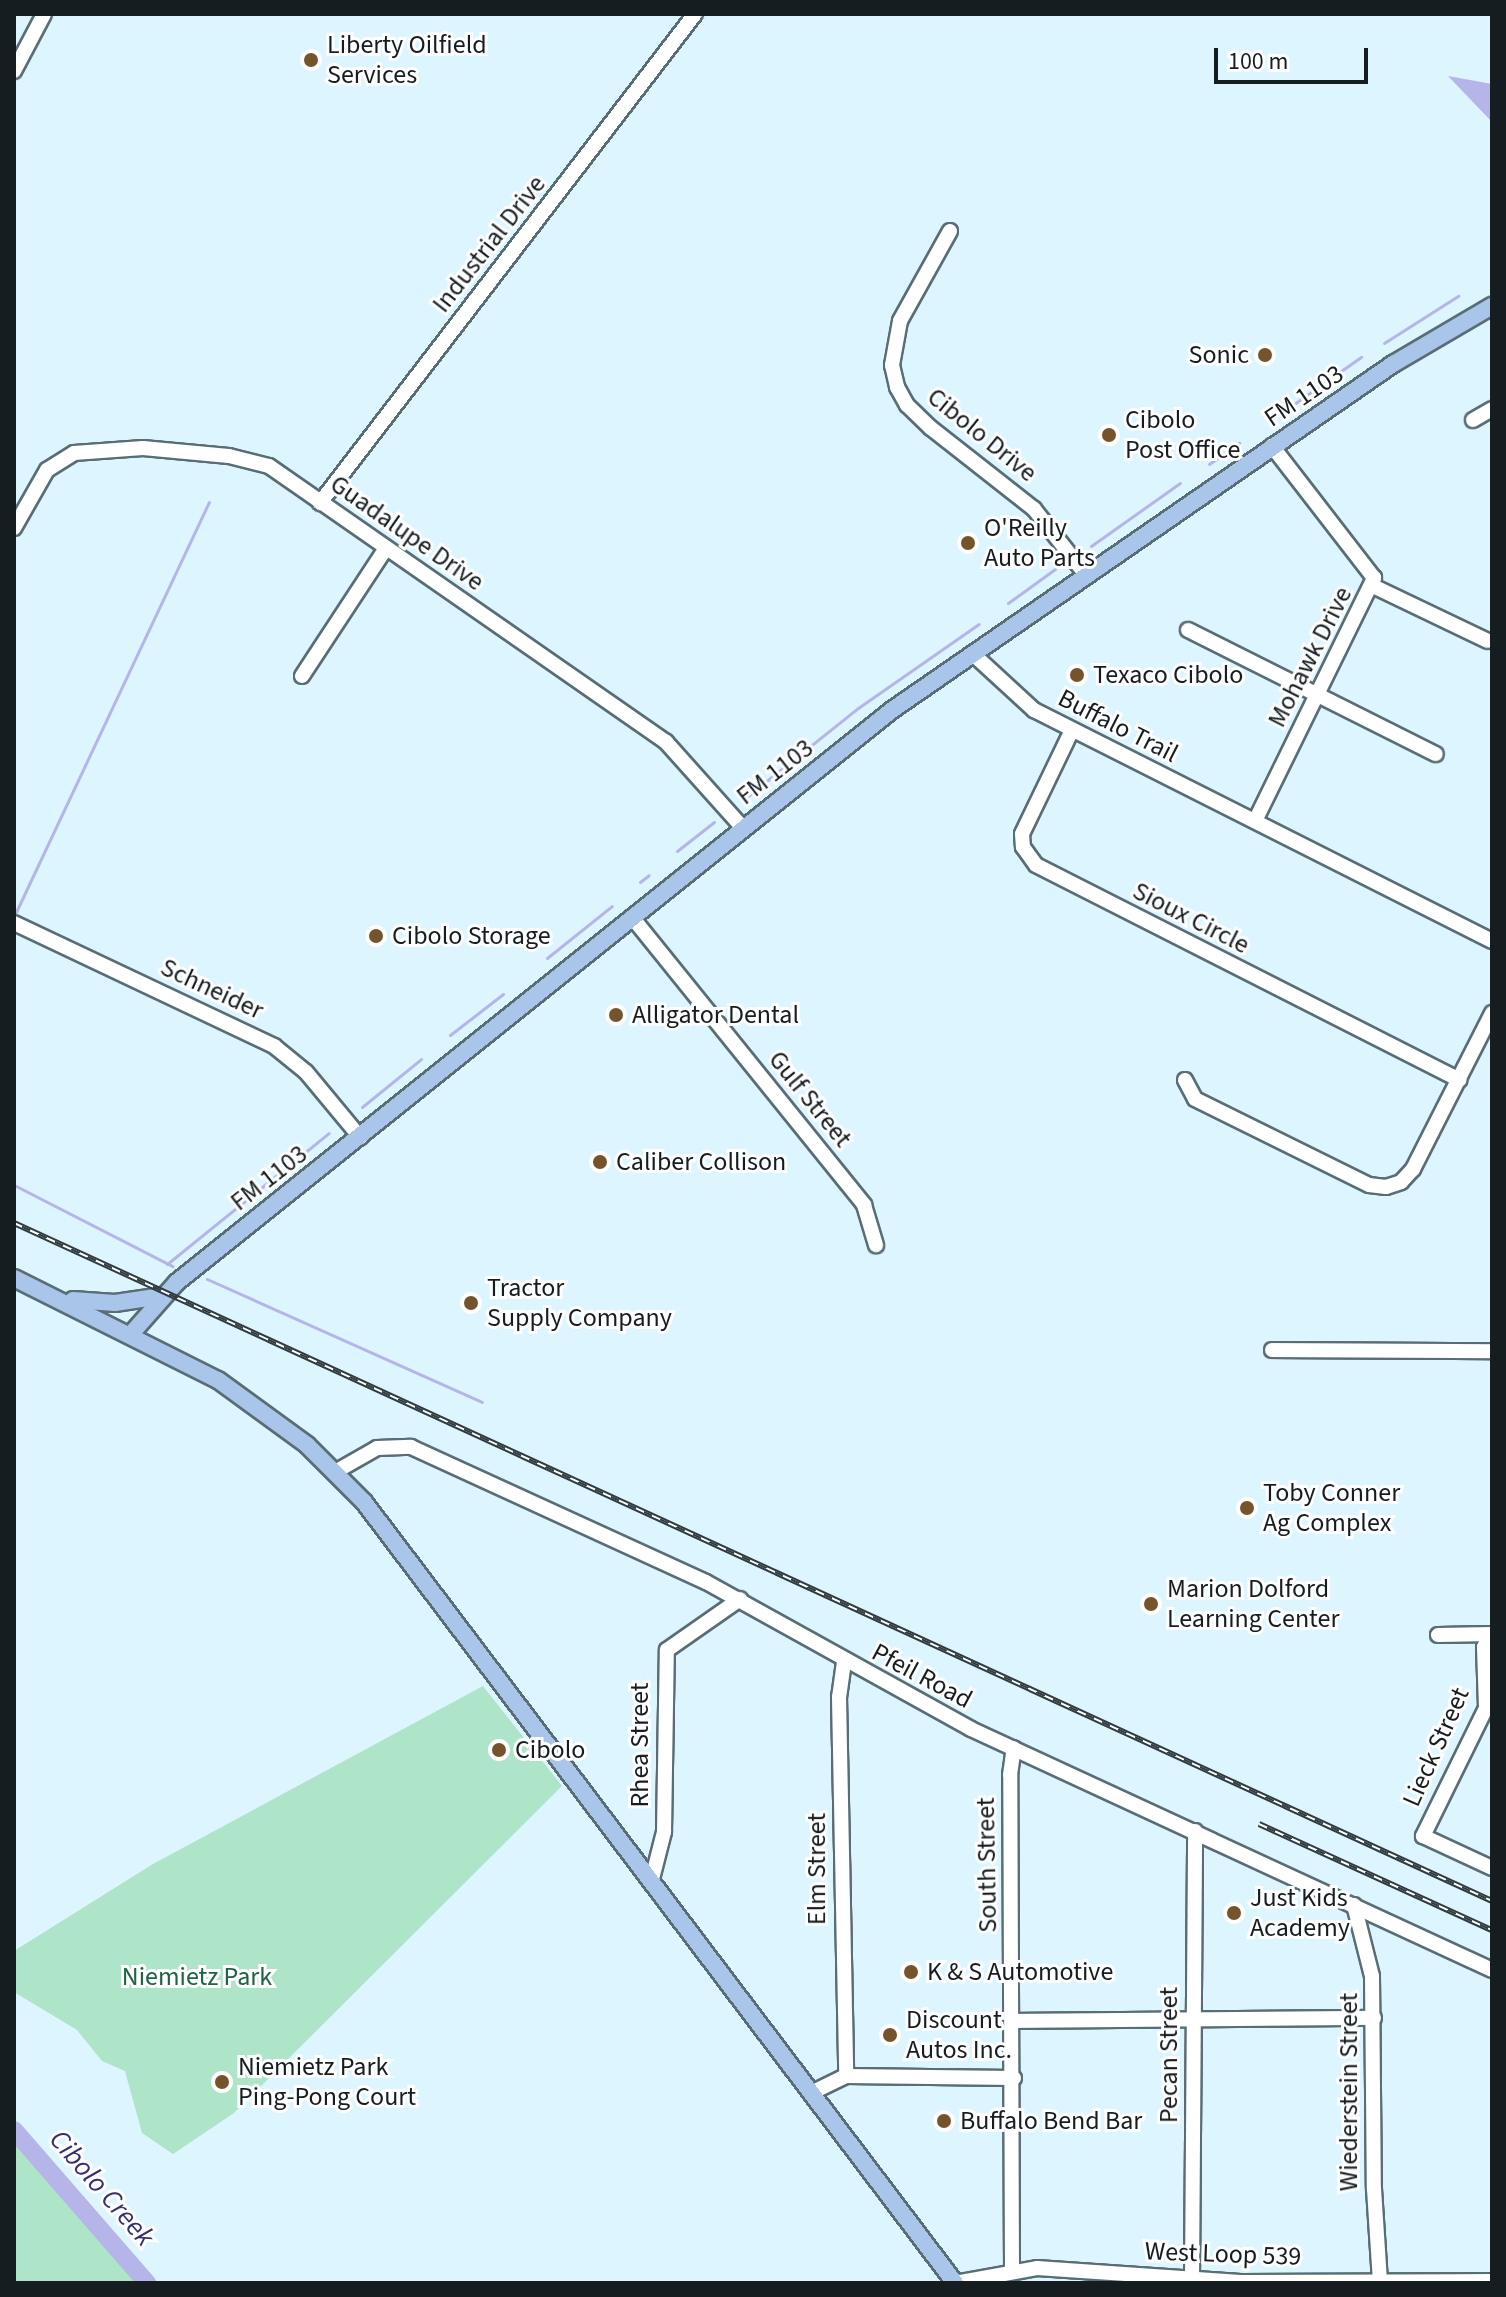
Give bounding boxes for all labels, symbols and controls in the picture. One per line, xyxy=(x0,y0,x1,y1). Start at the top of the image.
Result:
place label: Liberty Oilfield Services xyxy=(327,29,487,90)
scale bar xyxy=(1218,32,1372,82)
text: 100 m xyxy=(1228,44,1288,79)
marker: Liberty Oilfield Services xyxy=(302,51,320,69)
street label: Industrial Drive xyxy=(426,169,552,319)
place label: Sonic xyxy=(1189,339,1249,371)
marker: Sonic xyxy=(1256,346,1274,364)
street label: FM 1103 xyxy=(1259,358,1349,434)
street label: Cibolo Drive xyxy=(921,381,1043,489)
place label: Cibolo Post Office xyxy=(1125,404,1240,466)
marker: Cibolo Post Office xyxy=(1100,426,1118,444)
street label: Guadalupe Drive xyxy=(324,468,490,598)
place label: O'Reilly Auto Parts xyxy=(984,512,1095,574)
marker: O'Reilly Auto Parts xyxy=(959,534,977,552)
street label: Mohawk Drive xyxy=(1261,582,1359,732)
place label: Texaco Cibolo xyxy=(1093,659,1243,691)
marker: Texaco Cibolo xyxy=(1068,666,1086,684)
street label: Buffalo Trail xyxy=(1053,683,1183,769)
street label: FM 1103 xyxy=(730,732,820,812)
street label: Sioux Circle xyxy=(1127,875,1255,961)
place label: Cibolo Storage xyxy=(392,920,551,952)
marker: Cibolo Storage xyxy=(367,927,385,945)
street label: Schneider xyxy=(156,952,268,1026)
place label: Alligator Dental xyxy=(632,999,799,1031)
marker: Alligator Dental xyxy=(607,1006,625,1024)
street label: Gulf Street xyxy=(762,1045,858,1153)
street label: FM 1103 xyxy=(224,1138,314,1218)
place label: Caliber Collison xyxy=(616,1146,786,1178)
marker: Caliber Collison xyxy=(591,1153,609,1171)
place label: Tractor Supply Company xyxy=(487,1272,672,1334)
marker: Tractor Supply Company xyxy=(462,1294,480,1312)
place label: Toby Conner Ag Complex xyxy=(1263,1477,1400,1538)
marker: Toby Conner Ag Complex xyxy=(1238,1499,1256,1517)
place label: Marion Dolford Learning Center xyxy=(1167,1573,1339,1634)
marker: Marion Dolford Learning Center xyxy=(1142,1595,1160,1613)
street label: Pfeil Road xyxy=(867,1637,977,1715)
street label: Rhea Street xyxy=(624,1683,656,1807)
street label: Lieck Street xyxy=(1396,1683,1476,1811)
place label: Cibolo xyxy=(515,1734,585,1766)
marker: Cibolo xyxy=(490,1741,508,1759)
street label: South Street xyxy=(970,1797,1004,1933)
street label: Elm Street xyxy=(801,1813,833,1925)
place label: Just Kids Academy xyxy=(1250,1882,1350,1944)
marker: Just Kids Academy xyxy=(1225,1904,1243,1922)
place label: K & S Automotive xyxy=(927,1956,1113,1988)
park label: Niemietz Park xyxy=(122,1961,272,1993)
marker: K & S Automotive xyxy=(902,1963,920,1981)
street label: Pecan Street xyxy=(1153,1987,1185,2123)
street label: Wiederstein Street xyxy=(1333,1993,1365,2191)
place label: Discount Autos Inc. xyxy=(906,2004,1012,2066)
marker: Discount Autos Inc. xyxy=(881,2026,899,2044)
place label: Niemietz Park Ping-Pong Court xyxy=(238,2051,416,2112)
marker: Niemietz Park Ping-Pong Court xyxy=(213,2073,231,2091)
place label: Buffalo Bend Bar xyxy=(960,2105,1142,2137)
marker: Buffalo Bend Bar xyxy=(935,2112,953,2130)
water label: Cibolo Creek xyxy=(42,2123,162,2253)
street label: West Loop 539 xyxy=(1144,2236,1302,2272)

